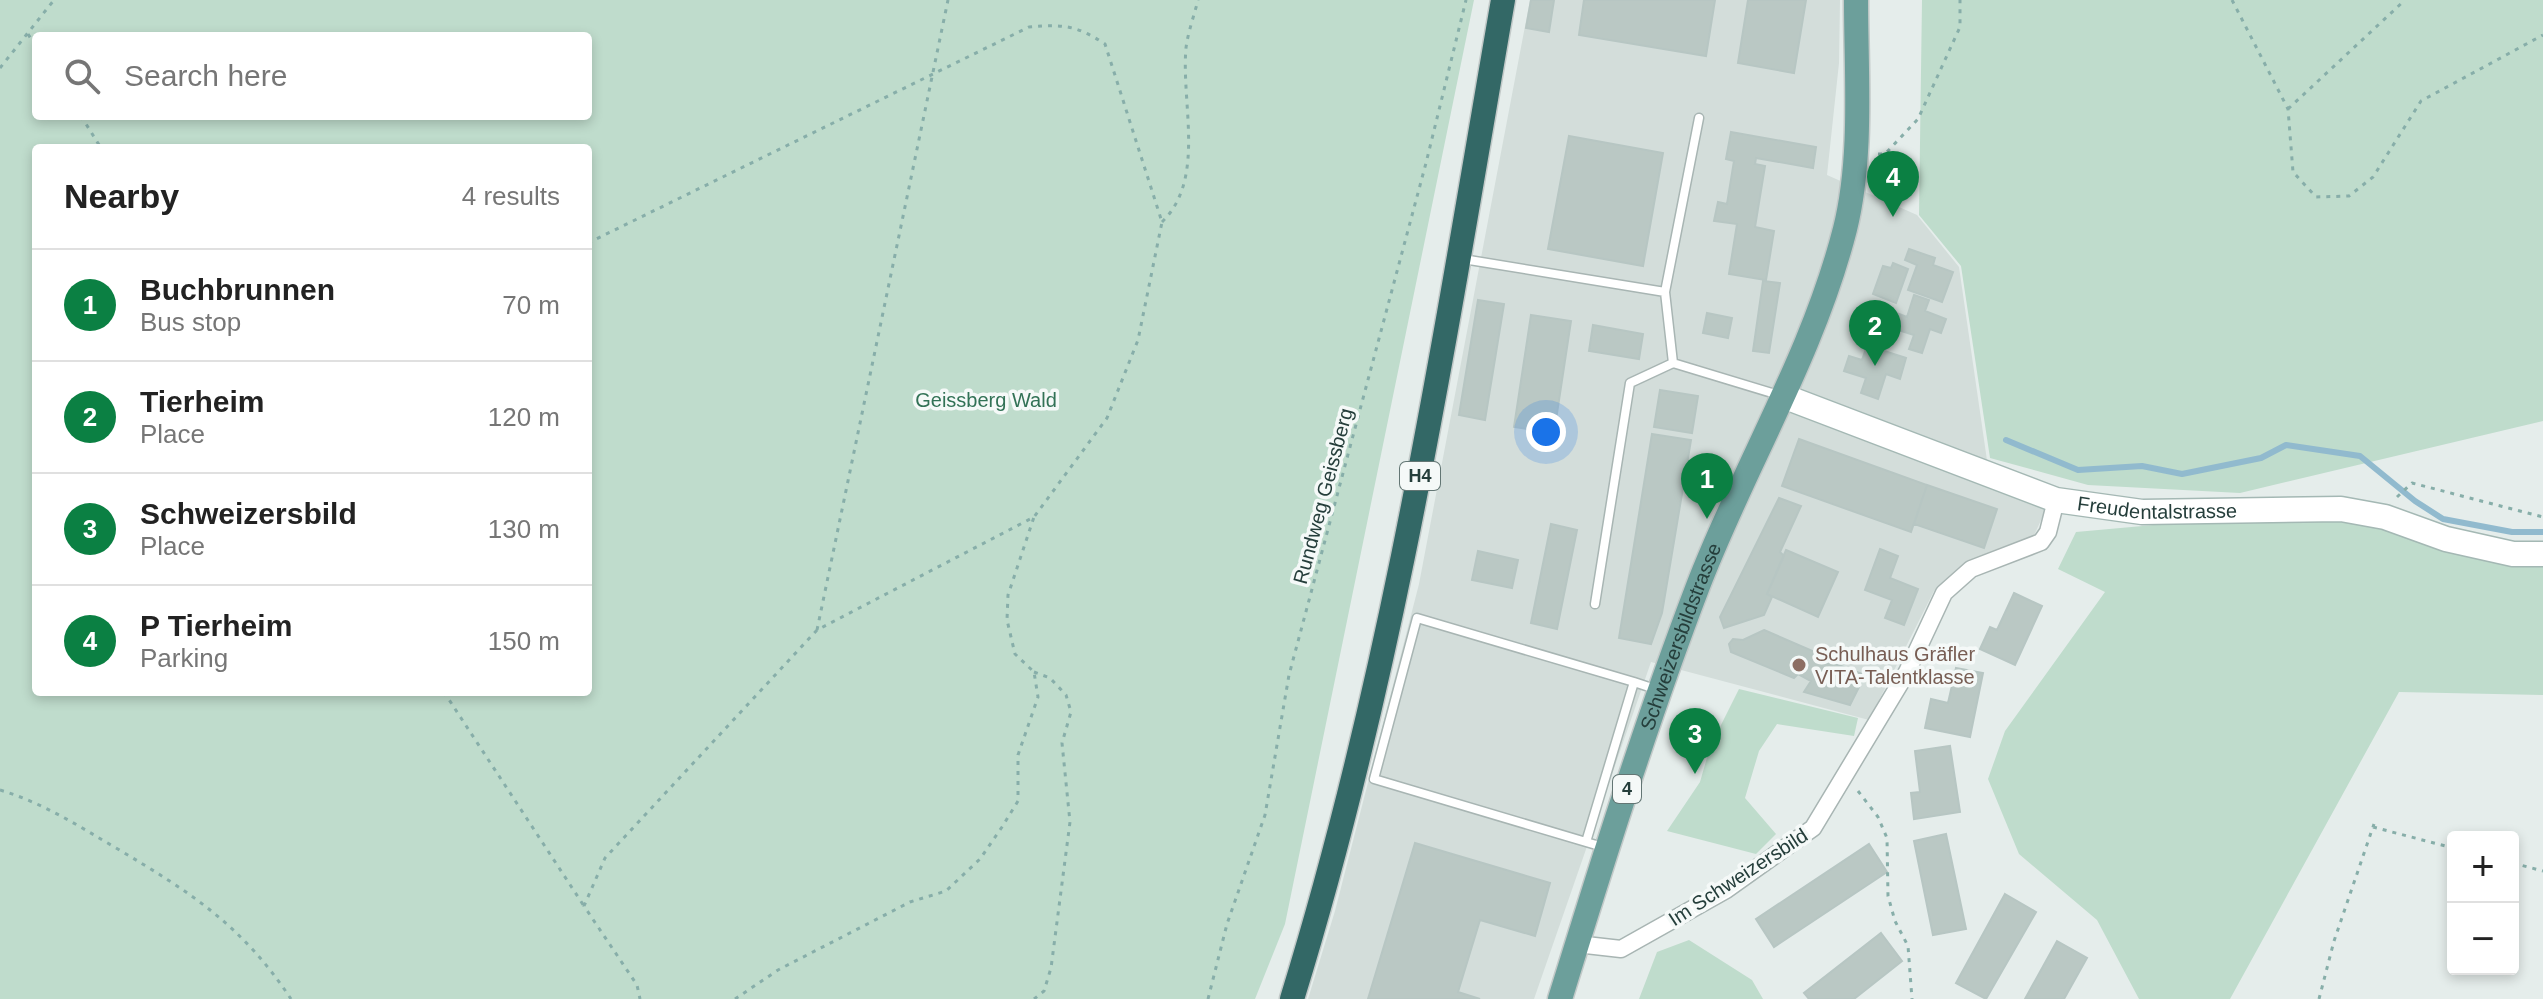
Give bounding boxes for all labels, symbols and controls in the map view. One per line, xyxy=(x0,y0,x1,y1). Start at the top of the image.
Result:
search box xyxy=(32,32,592,120)
icon: search xyxy=(60,54,104,98)
text: Search here xyxy=(124,59,287,92)
pin: 4 xyxy=(1867,151,1919,217)
text: Nearby xyxy=(64,177,179,215)
text: 4 results xyxy=(462,181,560,211)
text: Buchbrunnen xyxy=(140,273,335,306)
text: 1 xyxy=(83,290,97,320)
text: 70 m xyxy=(502,290,560,320)
pin: 2 xyxy=(1849,300,1901,366)
text: Bus stop xyxy=(140,307,241,337)
text: Tierheim xyxy=(140,385,265,418)
park label: Geissberg Wald xyxy=(915,389,1057,411)
text: 2 xyxy=(83,402,97,432)
text: 120 m xyxy=(488,402,560,432)
street label: Rundweg Geissberg xyxy=(1289,406,1357,586)
your location xyxy=(1526,412,1566,452)
text: Place xyxy=(140,419,205,449)
pin: 1 xyxy=(1681,453,1733,519)
road number: H4 xyxy=(1400,462,1440,490)
street label: Freudentalstrasse xyxy=(2076,492,2237,523)
text: Schweizersbild xyxy=(140,497,357,530)
text: 3 xyxy=(83,514,97,544)
text: 130 m xyxy=(488,514,560,544)
text: Place xyxy=(140,531,205,561)
street label: Schweizersbildstrasse xyxy=(1636,540,1725,733)
text: P Tierheim xyxy=(140,609,292,642)
text: 4 xyxy=(83,626,97,656)
text: 150 m xyxy=(488,626,560,656)
text: Parking xyxy=(140,643,228,673)
place label: Schulhaus Gräfler VITA-Talentklasse xyxy=(1815,643,1975,688)
marker: Schulhaus Gräfler VITA-Talentklasse xyxy=(1790,656,1808,674)
pin: 3 xyxy=(1669,708,1721,774)
road number: 4 xyxy=(1613,775,1641,803)
street label: Im Schweizersbild xyxy=(1664,824,1812,930)
map controls xyxy=(2447,831,2519,975)
button: + xyxy=(2447,831,2519,903)
button: − xyxy=(2447,903,2519,975)

